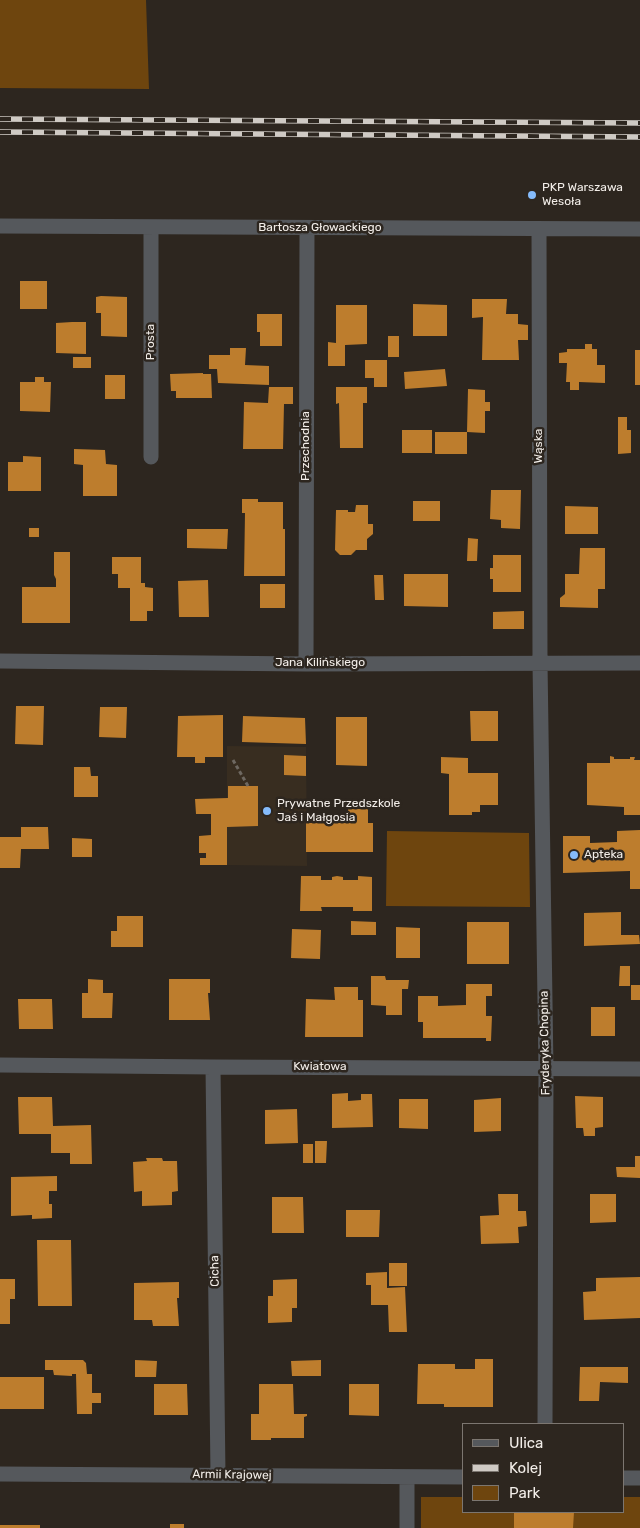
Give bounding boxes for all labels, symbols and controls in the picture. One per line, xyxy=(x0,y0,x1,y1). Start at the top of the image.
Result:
place label: PKP Warszawa Wesoła xyxy=(542,181,623,209)
marker: PKP Warszawa Wesoła xyxy=(526,189,538,201)
street label: Bartosza Głowackiego xyxy=(258,221,382,235)
street label: Prosta xyxy=(144,324,158,360)
street label: Przechodnia xyxy=(299,411,313,481)
street label: Wąska xyxy=(532,429,546,463)
street label: Jana Kilińskiego xyxy=(275,656,365,670)
place label: Prywatne Przedszkole Jaś i Małgosia xyxy=(277,797,400,825)
marker: Prywatne Przedszkole Jaś i Małgosia xyxy=(261,805,273,817)
place label: Apteka xyxy=(584,848,623,862)
marker: Apteka xyxy=(568,849,580,861)
street label: Fryderyka Chopina xyxy=(537,991,553,1095)
street label: Kwiatowa xyxy=(293,1060,347,1074)
street label: Cicha xyxy=(208,1255,222,1287)
legend xyxy=(462,1423,625,1513)
text: Ulica xyxy=(509,1434,543,1452)
text: Kolej xyxy=(509,1459,542,1477)
street label: Armii Krajowej xyxy=(192,1467,272,1483)
text: Park xyxy=(509,1484,540,1502)

